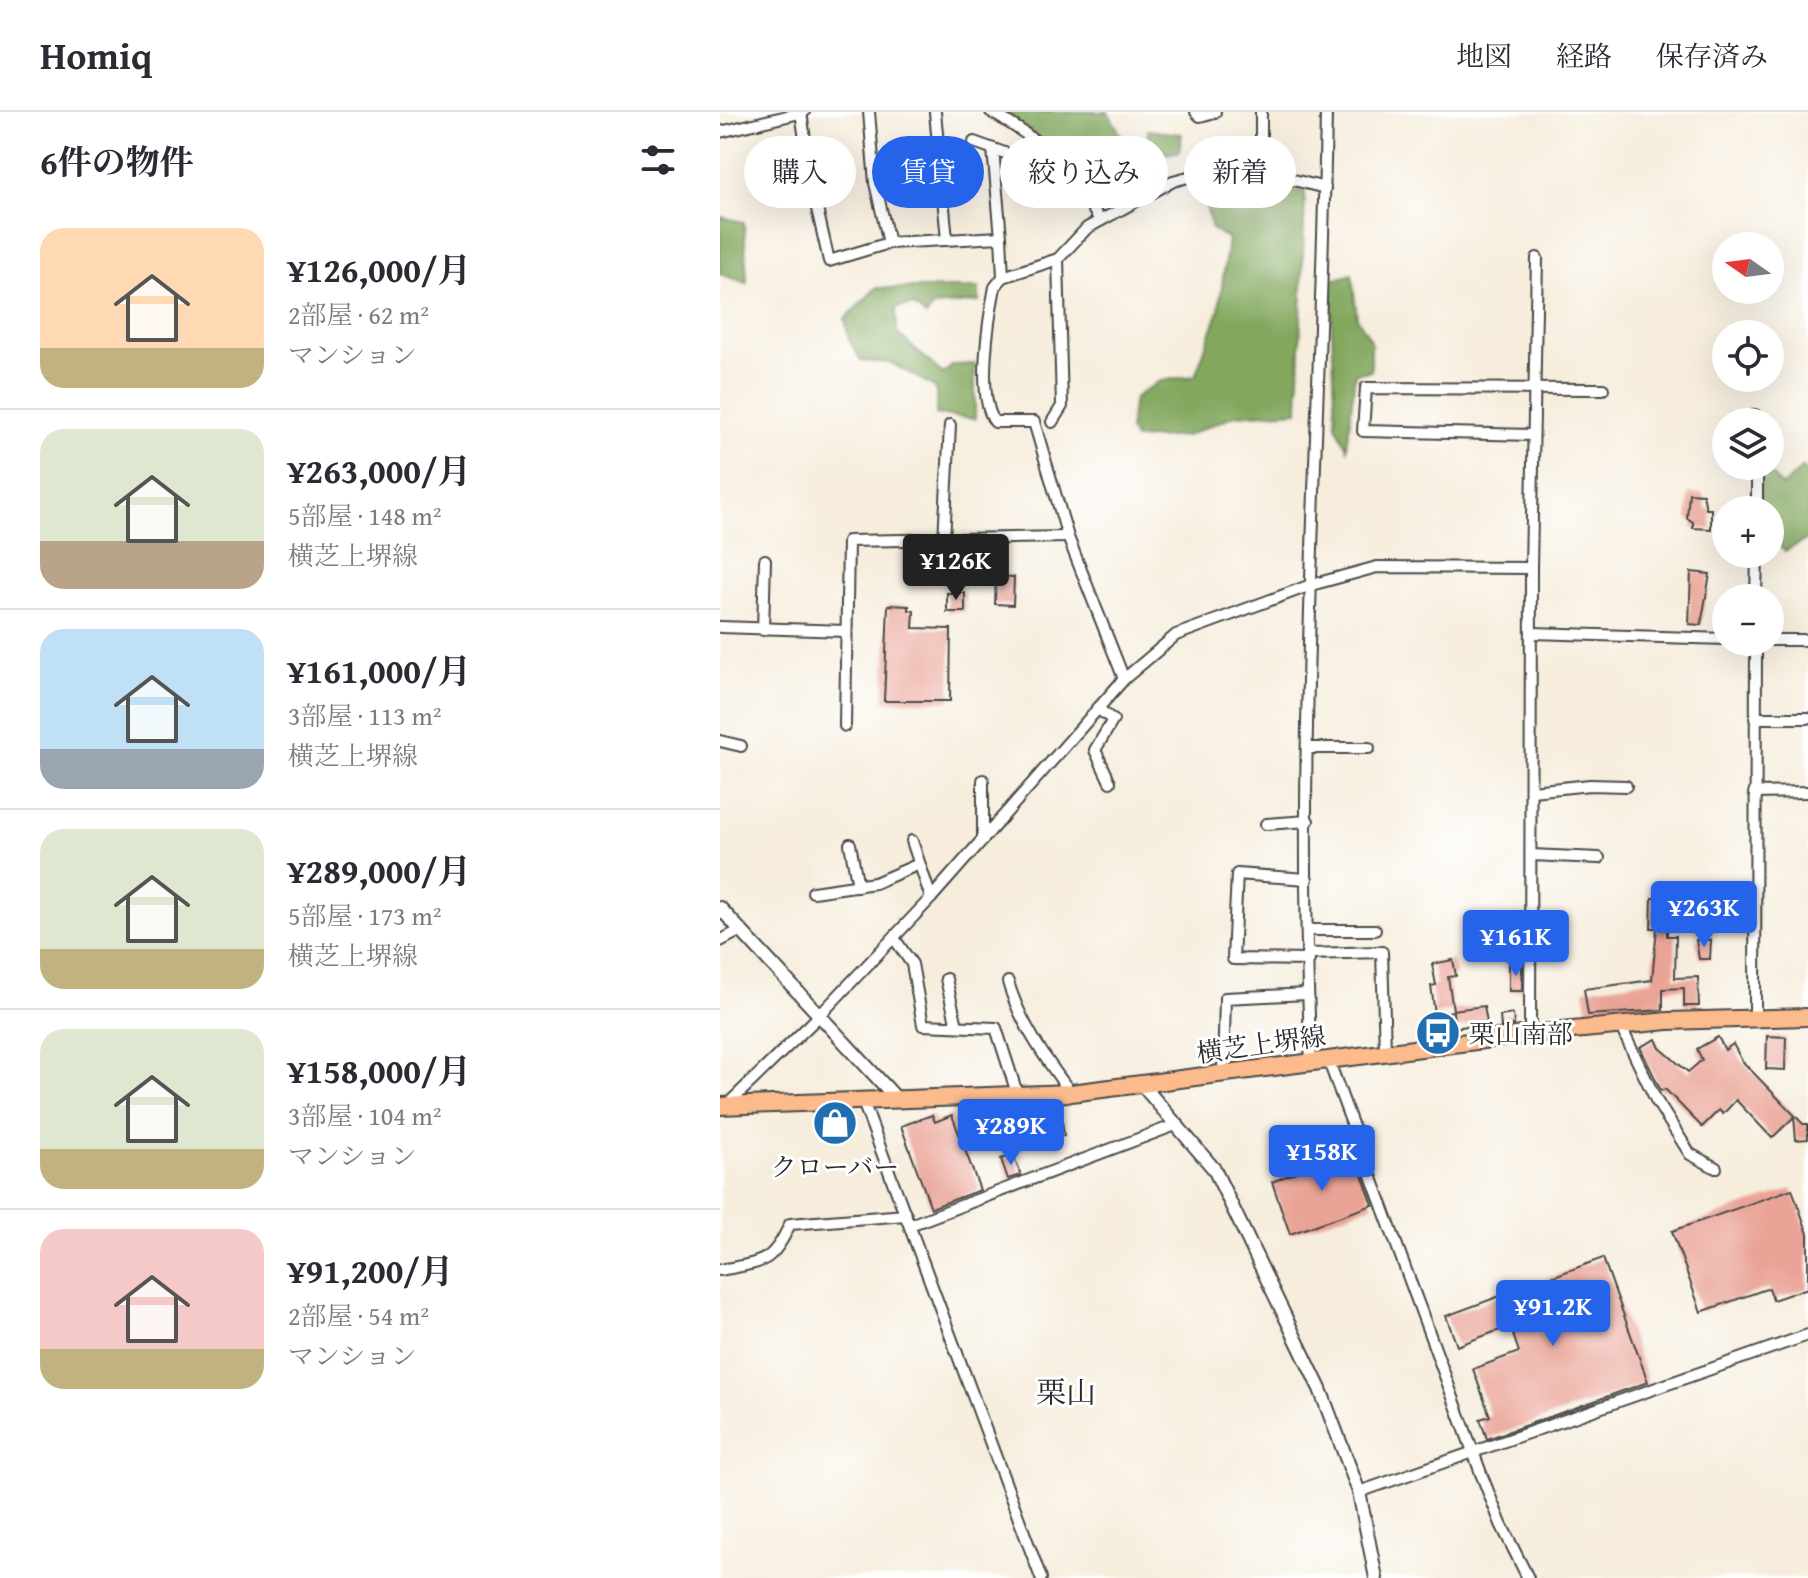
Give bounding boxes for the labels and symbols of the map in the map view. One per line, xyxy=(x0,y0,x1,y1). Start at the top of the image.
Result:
north arrow xyxy=(1712,232,1784,304)
pin: ¥126K xyxy=(900,534,1012,602)
pin: ¥263K xyxy=(1648,881,1760,949)
pin: ¥161K xyxy=(1460,910,1572,978)
bus stop icon: 栗山南部 xyxy=(1414,1009,1462,1057)
place label: 栗山南部 xyxy=(1469,1014,1573,1053)
street label: 横芝上堺線 xyxy=(1194,1016,1328,1072)
shop icon: クローバー xyxy=(811,1099,859,1147)
pin: ¥289K xyxy=(955,1099,1067,1167)
pin: ¥158K xyxy=(1266,1125,1378,1193)
place label: クローバー xyxy=(771,1147,899,1186)
pin: ¥91.2K xyxy=(1488,1280,1618,1348)
district label: 栗山 xyxy=(1036,1370,1096,1414)

